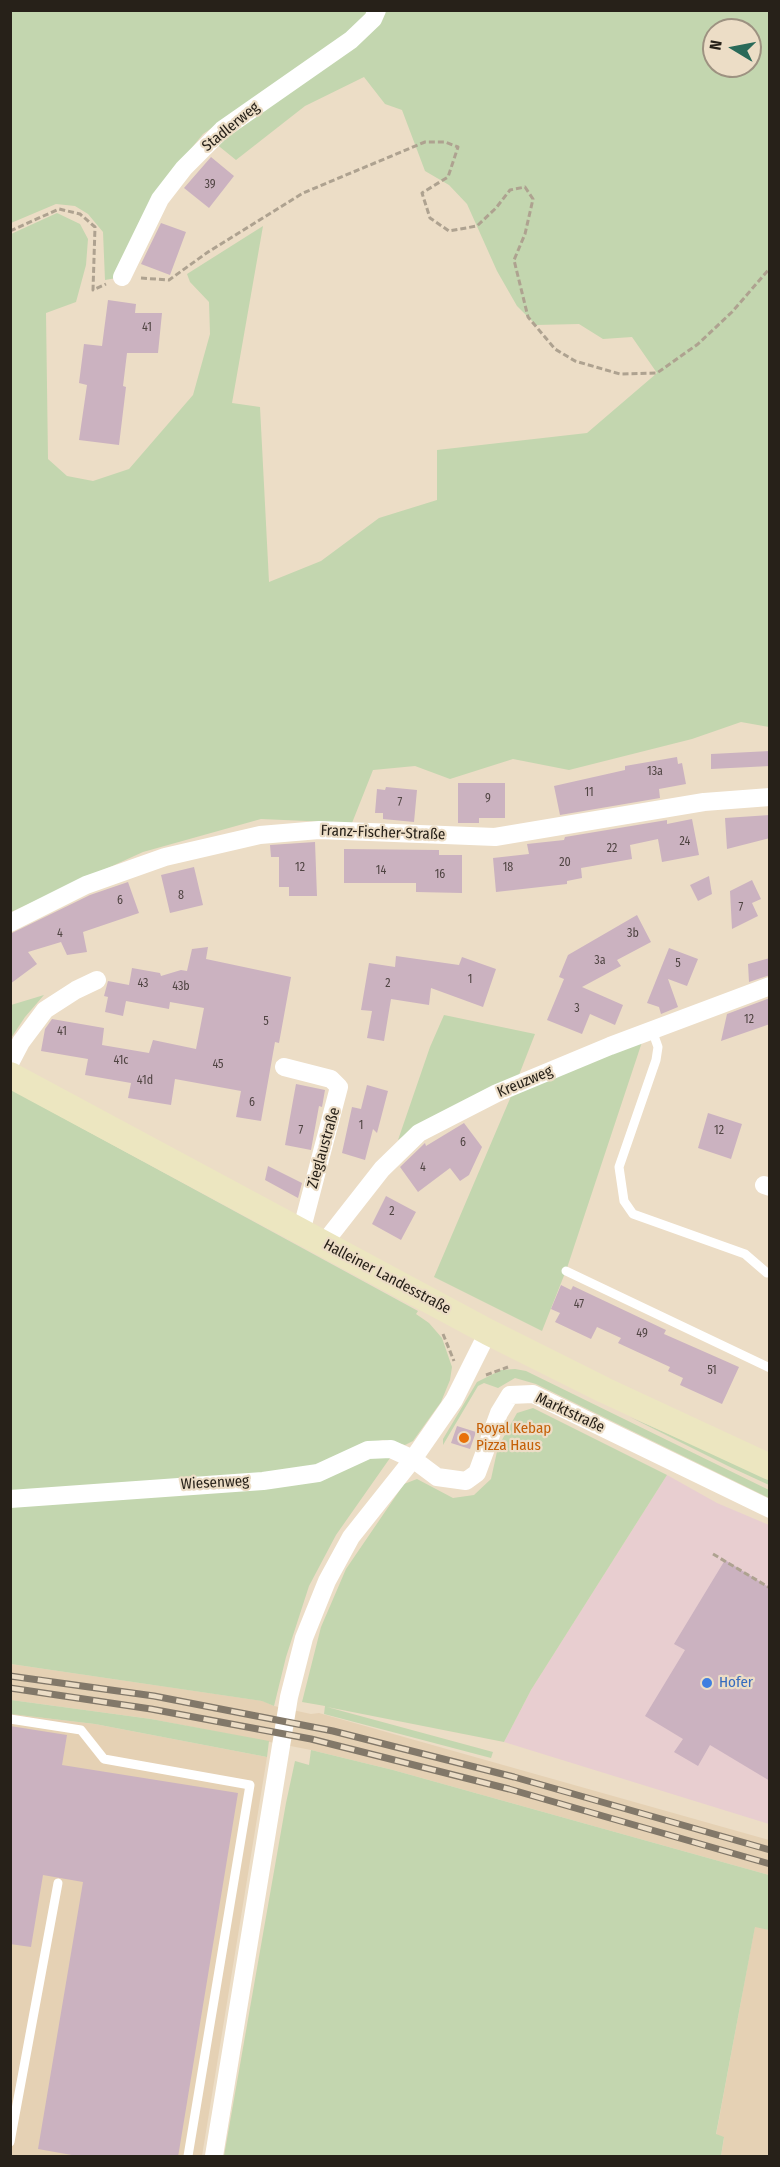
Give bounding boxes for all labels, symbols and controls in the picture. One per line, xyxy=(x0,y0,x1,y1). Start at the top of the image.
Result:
north arrow xyxy=(702,18,762,78)
text: N xyxy=(706,39,726,52)
street label: Stadlerweg xyxy=(199,98,263,156)
house number: 39 xyxy=(204,178,216,192)
house number: 41 xyxy=(142,321,152,335)
house number: 13a xyxy=(647,765,663,779)
house number: 11 xyxy=(584,786,594,800)
house number: 9 xyxy=(485,792,491,806)
house number: 7 xyxy=(398,796,402,810)
street label: Franz-Fischer-Straße xyxy=(320,822,446,844)
house number: 24 xyxy=(680,835,690,849)
house number: 22 xyxy=(607,842,617,856)
house number: 20 xyxy=(559,856,571,870)
house number: 12 xyxy=(295,861,305,875)
house number: 18 xyxy=(503,861,513,875)
house number: 14 xyxy=(376,864,386,878)
house number: 16 xyxy=(435,868,445,882)
house number: 8 xyxy=(178,889,184,903)
house number: 6 xyxy=(117,894,123,908)
house number: 7 xyxy=(739,901,743,915)
house number: 4 xyxy=(57,927,63,941)
house number: 3b xyxy=(627,927,639,941)
house number: 3a xyxy=(594,954,606,968)
house number: 5 xyxy=(675,957,681,971)
house number: 1 xyxy=(468,973,472,987)
house number: 43 xyxy=(137,977,149,991)
house number: 2 xyxy=(385,977,391,991)
house number: 43b xyxy=(172,980,190,994)
house number: 3 xyxy=(574,1002,580,1016)
house number: 12 xyxy=(744,1013,754,1027)
house number: 5 xyxy=(263,1015,269,1029)
house number: 41 xyxy=(57,1025,67,1039)
house number: 41c xyxy=(114,1054,128,1068)
house number: 45 xyxy=(212,1058,224,1072)
street label: Kreuzweg xyxy=(495,1062,555,1102)
house number: 41d xyxy=(137,1074,153,1088)
house number: 6 xyxy=(249,1096,255,1110)
street label: Zieglaustraße xyxy=(304,1105,344,1191)
house number: 1 xyxy=(359,1119,363,1133)
house number: 7 xyxy=(299,1124,303,1138)
house number: 12 xyxy=(714,1124,724,1138)
house number: 6 xyxy=(460,1136,466,1150)
house number: 4 xyxy=(420,1161,426,1175)
house number: 2 xyxy=(389,1205,395,1219)
street label: Halleiner Landesstraße xyxy=(320,1236,454,1318)
house number: 47 xyxy=(574,1298,584,1312)
house number: 49 xyxy=(636,1327,648,1341)
house number: 51 xyxy=(707,1364,717,1378)
street label: Marktstraße xyxy=(533,1389,607,1437)
place label: Royal Kebap Pizza Haus xyxy=(476,1420,551,1455)
marker: Royal Kebap Pizza Haus xyxy=(457,1431,471,1445)
street label: Wiesenweg xyxy=(180,1472,250,1494)
place label: Hofer xyxy=(719,1674,753,1692)
marker: Hofer xyxy=(700,1676,714,1690)

